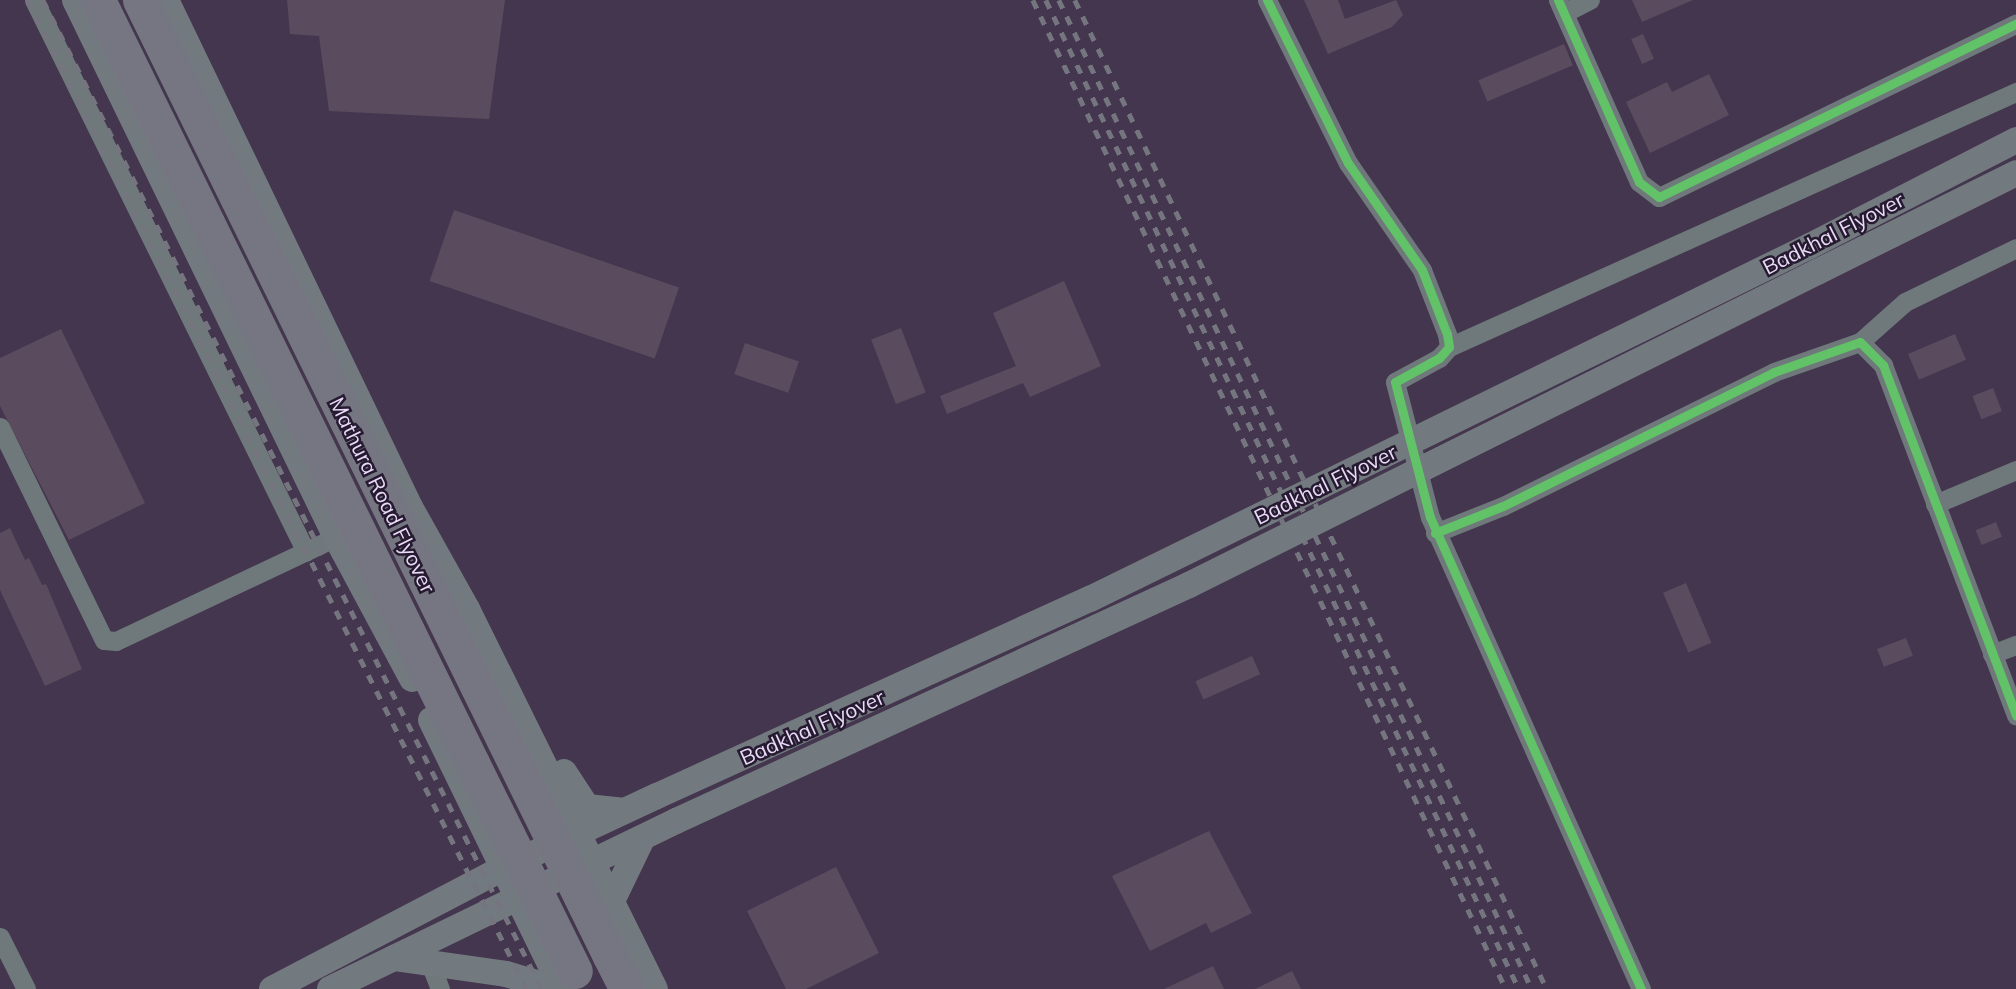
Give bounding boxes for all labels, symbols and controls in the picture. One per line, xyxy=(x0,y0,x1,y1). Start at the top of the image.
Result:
street label: Badkhal Flyover xyxy=(1758,187,1908,279)
street label: Mathura Road Flyover xyxy=(325,393,441,597)
street label: Badkhal Flyover xyxy=(1250,439,1400,529)
street label: Badkhal Flyover xyxy=(736,684,888,770)

